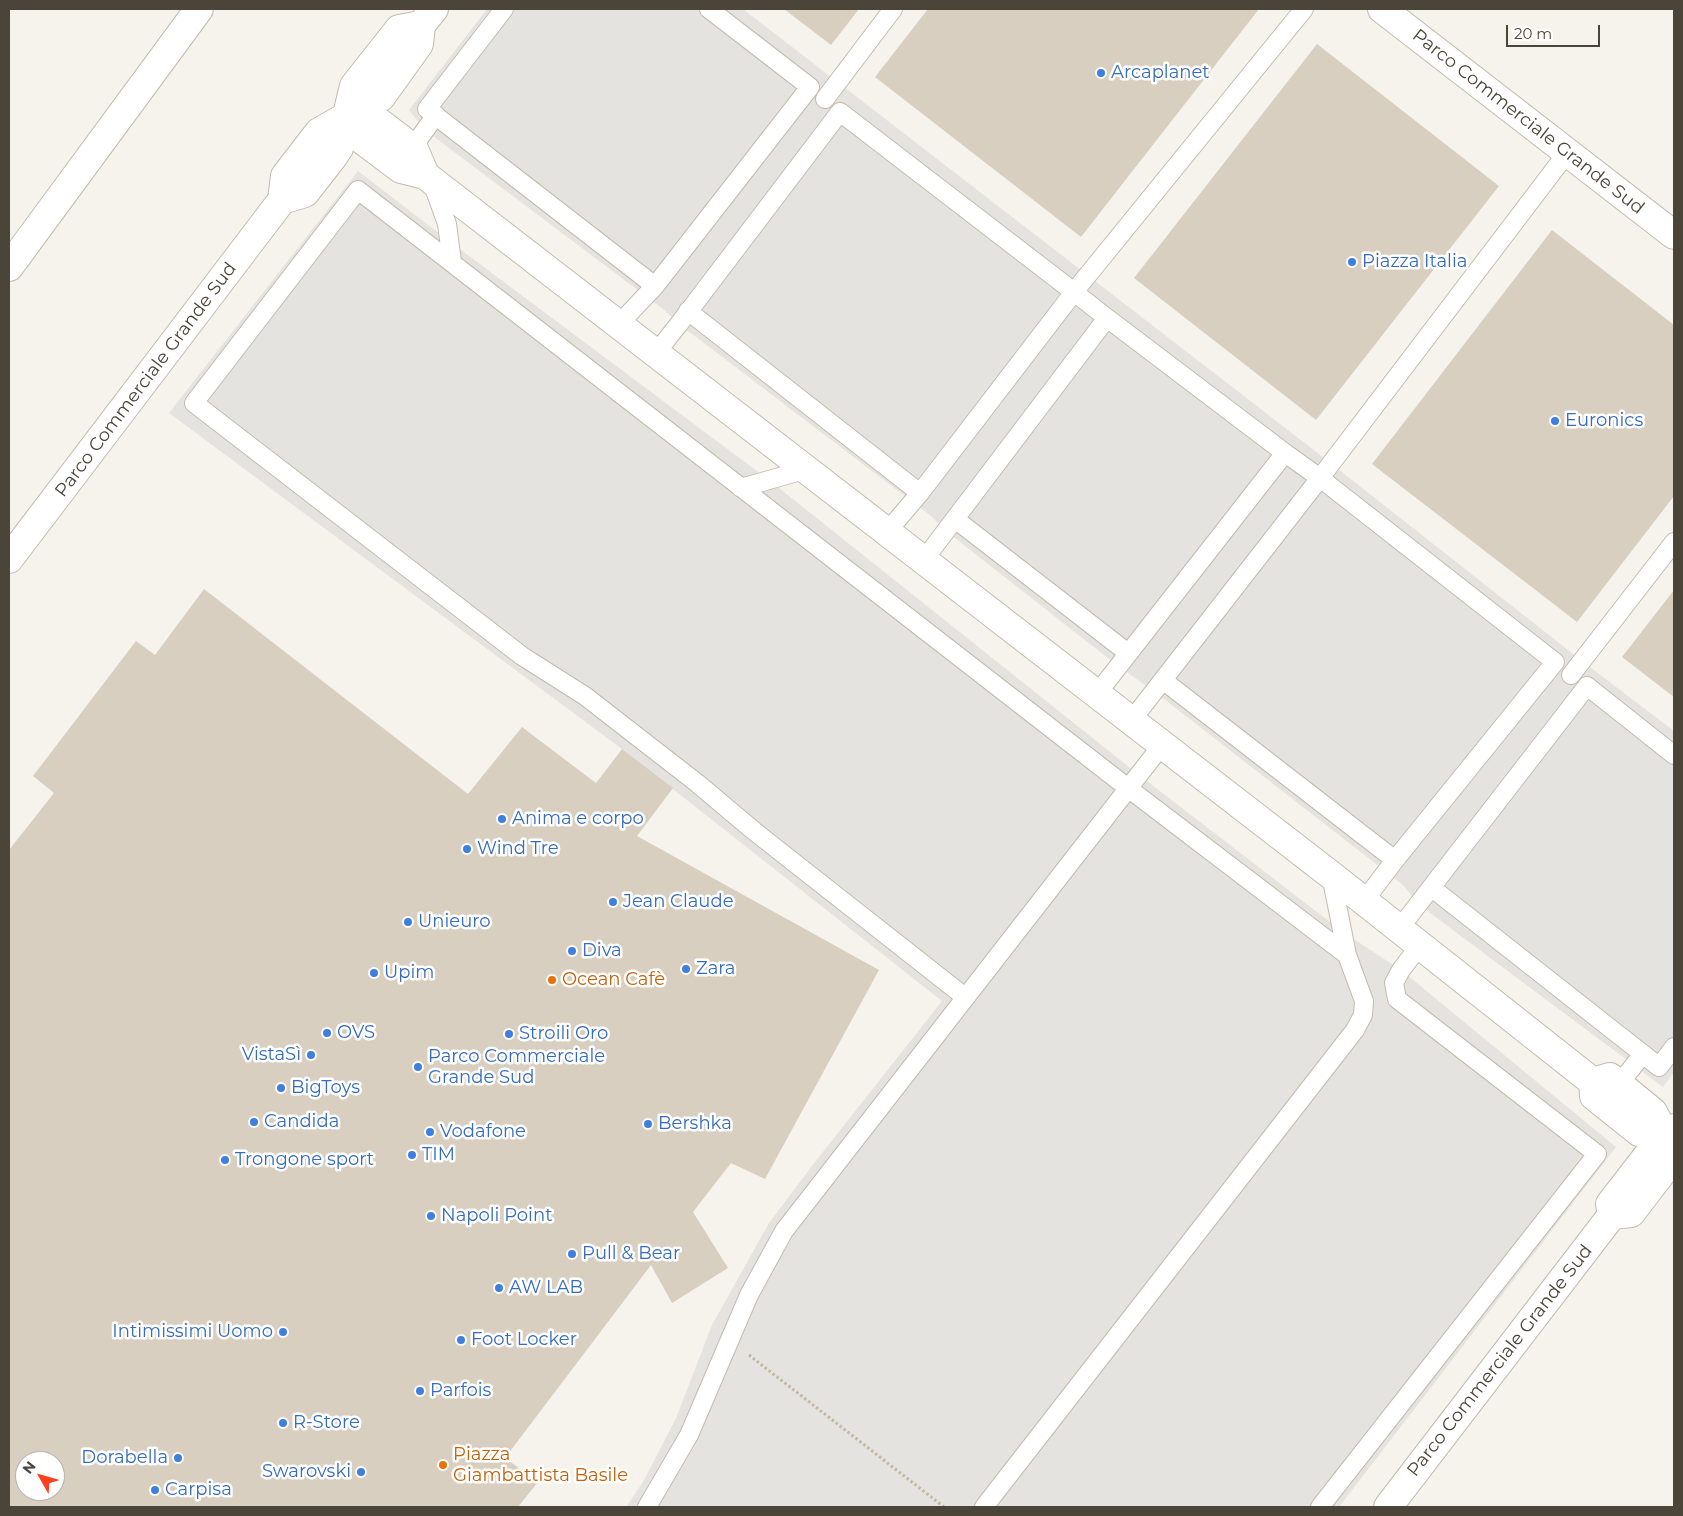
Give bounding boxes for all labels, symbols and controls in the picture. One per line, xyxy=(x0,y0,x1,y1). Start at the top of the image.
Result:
scale bar xyxy=(1508,15,1602,47)
text: 20 m xyxy=(1514,24,1552,43)
street label: Parco Commerciale Grande Sud xyxy=(1408,25,1648,219)
place label: Arcaplanet xyxy=(1111,62,1210,84)
marker: Arcaplanet xyxy=(1095,67,1107,79)
place label: Piazza Italia xyxy=(1362,251,1467,273)
marker: Piazza Italia xyxy=(1346,256,1358,268)
street label: Parco Commerciale Grande Sud xyxy=(51,258,241,502)
place label: Euronics xyxy=(1565,410,1643,432)
marker: Euronics xyxy=(1549,415,1561,427)
place label: Anima e corpo xyxy=(512,808,644,830)
marker: Anima e corpo xyxy=(496,813,508,825)
place label: Wind Tre xyxy=(477,838,559,860)
marker: Wind Tre xyxy=(461,843,473,855)
place label: Jean Claude xyxy=(623,891,734,913)
marker: Jean Claude xyxy=(607,896,619,908)
place label: Unieuro xyxy=(418,911,491,933)
marker: Unieuro xyxy=(402,916,414,928)
place label: Diva xyxy=(582,940,622,962)
marker: Diva xyxy=(566,945,578,957)
place label: Zara xyxy=(696,958,735,980)
place label: Upim xyxy=(384,962,434,984)
marker: Zara xyxy=(680,963,692,975)
marker: Upim xyxy=(368,967,380,979)
place label: Ocean Cafè xyxy=(562,969,665,991)
marker: Ocean Cafè xyxy=(546,974,558,986)
place label: OVS xyxy=(337,1022,375,1044)
place label: Stroili Oro xyxy=(519,1023,608,1045)
marker: OVS xyxy=(321,1027,333,1039)
marker: Stroili Oro xyxy=(503,1028,515,1040)
place label: VistaSì xyxy=(242,1044,301,1066)
place label: Parco Commerciale Grande Sud xyxy=(428,1046,605,1088)
marker: VistaSì xyxy=(305,1049,317,1061)
marker: Parco Commerciale Grande Sud xyxy=(412,1061,424,1073)
place label: BigToys xyxy=(291,1077,360,1099)
marker: BigToys xyxy=(275,1082,287,1094)
place label: Candida xyxy=(264,1111,339,1133)
place label: Bershka xyxy=(658,1113,732,1135)
marker: Candida xyxy=(248,1116,260,1128)
marker: Bershka xyxy=(642,1118,654,1130)
place label: Vodafone xyxy=(440,1121,526,1143)
marker: Vodafone xyxy=(424,1126,436,1138)
place label: TIM xyxy=(422,1144,455,1166)
place label: Trongone sport xyxy=(235,1149,374,1171)
marker: TIM xyxy=(406,1149,418,1161)
marker: Trongone sport xyxy=(219,1154,231,1166)
place label: Napoli Point xyxy=(441,1205,552,1227)
marker: Napoli Point xyxy=(425,1210,437,1222)
street label: Parco Commerciale Grande Sud xyxy=(1403,1241,1597,1481)
place label: Pull & Bear xyxy=(582,1243,680,1265)
marker: Pull & Bear xyxy=(566,1248,578,1260)
place label: AW LAB xyxy=(509,1277,583,1299)
marker: AW LAB xyxy=(493,1282,505,1294)
place label: Intimissimi Uomo xyxy=(112,1321,273,1343)
marker: Intimissimi Uomo xyxy=(277,1326,289,1338)
place label: Foot Locker xyxy=(471,1329,577,1351)
marker: Foot Locker xyxy=(455,1334,467,1346)
place label: Parfois xyxy=(430,1380,491,1402)
marker: Parfois xyxy=(414,1385,426,1397)
place label: R-Store xyxy=(293,1412,360,1434)
marker: R-Store xyxy=(277,1417,289,1429)
place label: Piazza Giambattista Basile xyxy=(453,1444,628,1486)
place label: Dorabella xyxy=(81,1447,168,1469)
north arrow xyxy=(15,1451,65,1501)
marker: Dorabella xyxy=(172,1452,184,1464)
text: N xyxy=(18,1457,40,1477)
marker: Piazza Giambattista Basile xyxy=(437,1459,449,1471)
place label: Swarovski xyxy=(262,1461,351,1483)
marker: Swarovski xyxy=(355,1466,367,1478)
place label: Carpisa xyxy=(165,1479,232,1501)
marker: Carpisa xyxy=(149,1484,161,1496)

